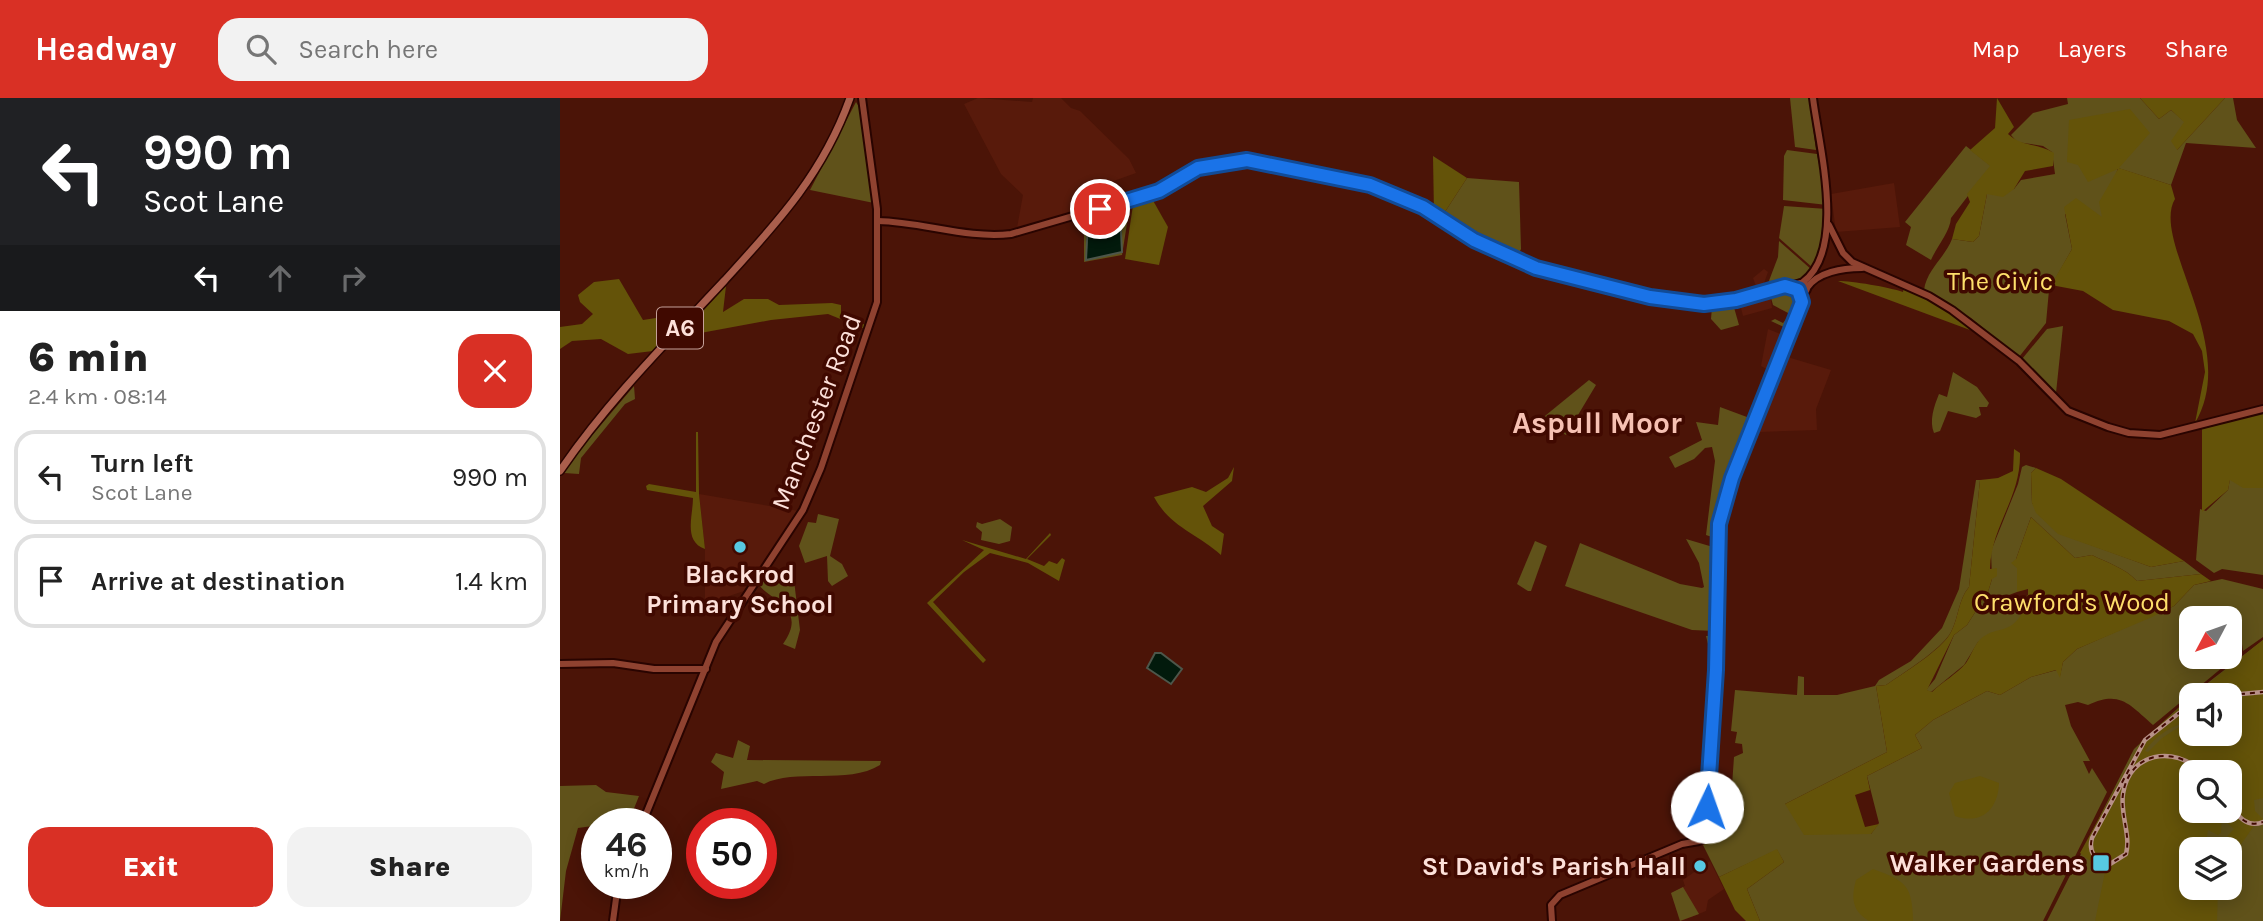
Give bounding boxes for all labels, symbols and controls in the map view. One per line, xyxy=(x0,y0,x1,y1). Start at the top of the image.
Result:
search box xyxy=(218,18,708,81)
text: Headway xyxy=(35,30,176,68)
icon: search xyxy=(242,30,280,68)
text: Search here xyxy=(298,34,438,65)
text: Map xyxy=(1972,35,2020,63)
text: Layers xyxy=(2058,35,2127,63)
text: Share xyxy=(2165,35,2228,63)
text: 990 m xyxy=(143,124,293,181)
icon: left xyxy=(28,126,119,217)
pin xyxy=(1070,179,1130,239)
text: Scot Lane xyxy=(143,183,284,220)
icon: arrive xyxy=(1081,190,1119,228)
icon: left xyxy=(188,259,226,297)
icon: ahead xyxy=(261,259,299,297)
icon: right xyxy=(334,259,372,297)
park label: The Civic xyxy=(1947,266,2053,297)
road number: A6 xyxy=(657,308,703,348)
street label: Manchester Road xyxy=(765,310,868,514)
text: 6 min xyxy=(28,332,149,382)
button: close xyxy=(458,334,532,408)
text: 2.4 km · 08:14 xyxy=(28,383,167,410)
district label: Aspull Moor xyxy=(1512,405,1682,441)
text: Turn left xyxy=(91,448,193,479)
icon: left xyxy=(32,458,70,496)
text: 990 m xyxy=(452,462,528,493)
text: Scot Lane xyxy=(91,479,193,506)
marker: Blackrod Primary School xyxy=(732,539,748,555)
place label: Blackrod Primary School xyxy=(646,559,834,620)
icon: arrive xyxy=(32,562,70,600)
text: Arrive at destination xyxy=(91,566,345,597)
text: 1.4 km xyxy=(455,566,528,597)
park label: Crawford's Wood xyxy=(1974,587,2170,618)
north arrow xyxy=(2179,606,2242,668)
map controls xyxy=(2179,606,2242,900)
button: sound xyxy=(2179,683,2242,746)
button: search xyxy=(2179,760,2242,823)
position arrow xyxy=(1670,770,1744,844)
speed limit sign: 50 xyxy=(686,808,777,899)
text: 46 xyxy=(605,824,648,865)
button: Exit xyxy=(28,827,273,907)
button: Share xyxy=(287,827,532,907)
button: layers xyxy=(2179,837,2242,900)
place label: Walker Gardens xyxy=(1890,848,2085,879)
place label: St David's Parish Hall xyxy=(1422,851,1686,882)
marker: Walker Gardens xyxy=(2091,853,2111,873)
marker: St David's Parish Hall xyxy=(1692,858,1708,874)
text: km/h xyxy=(604,860,649,882)

